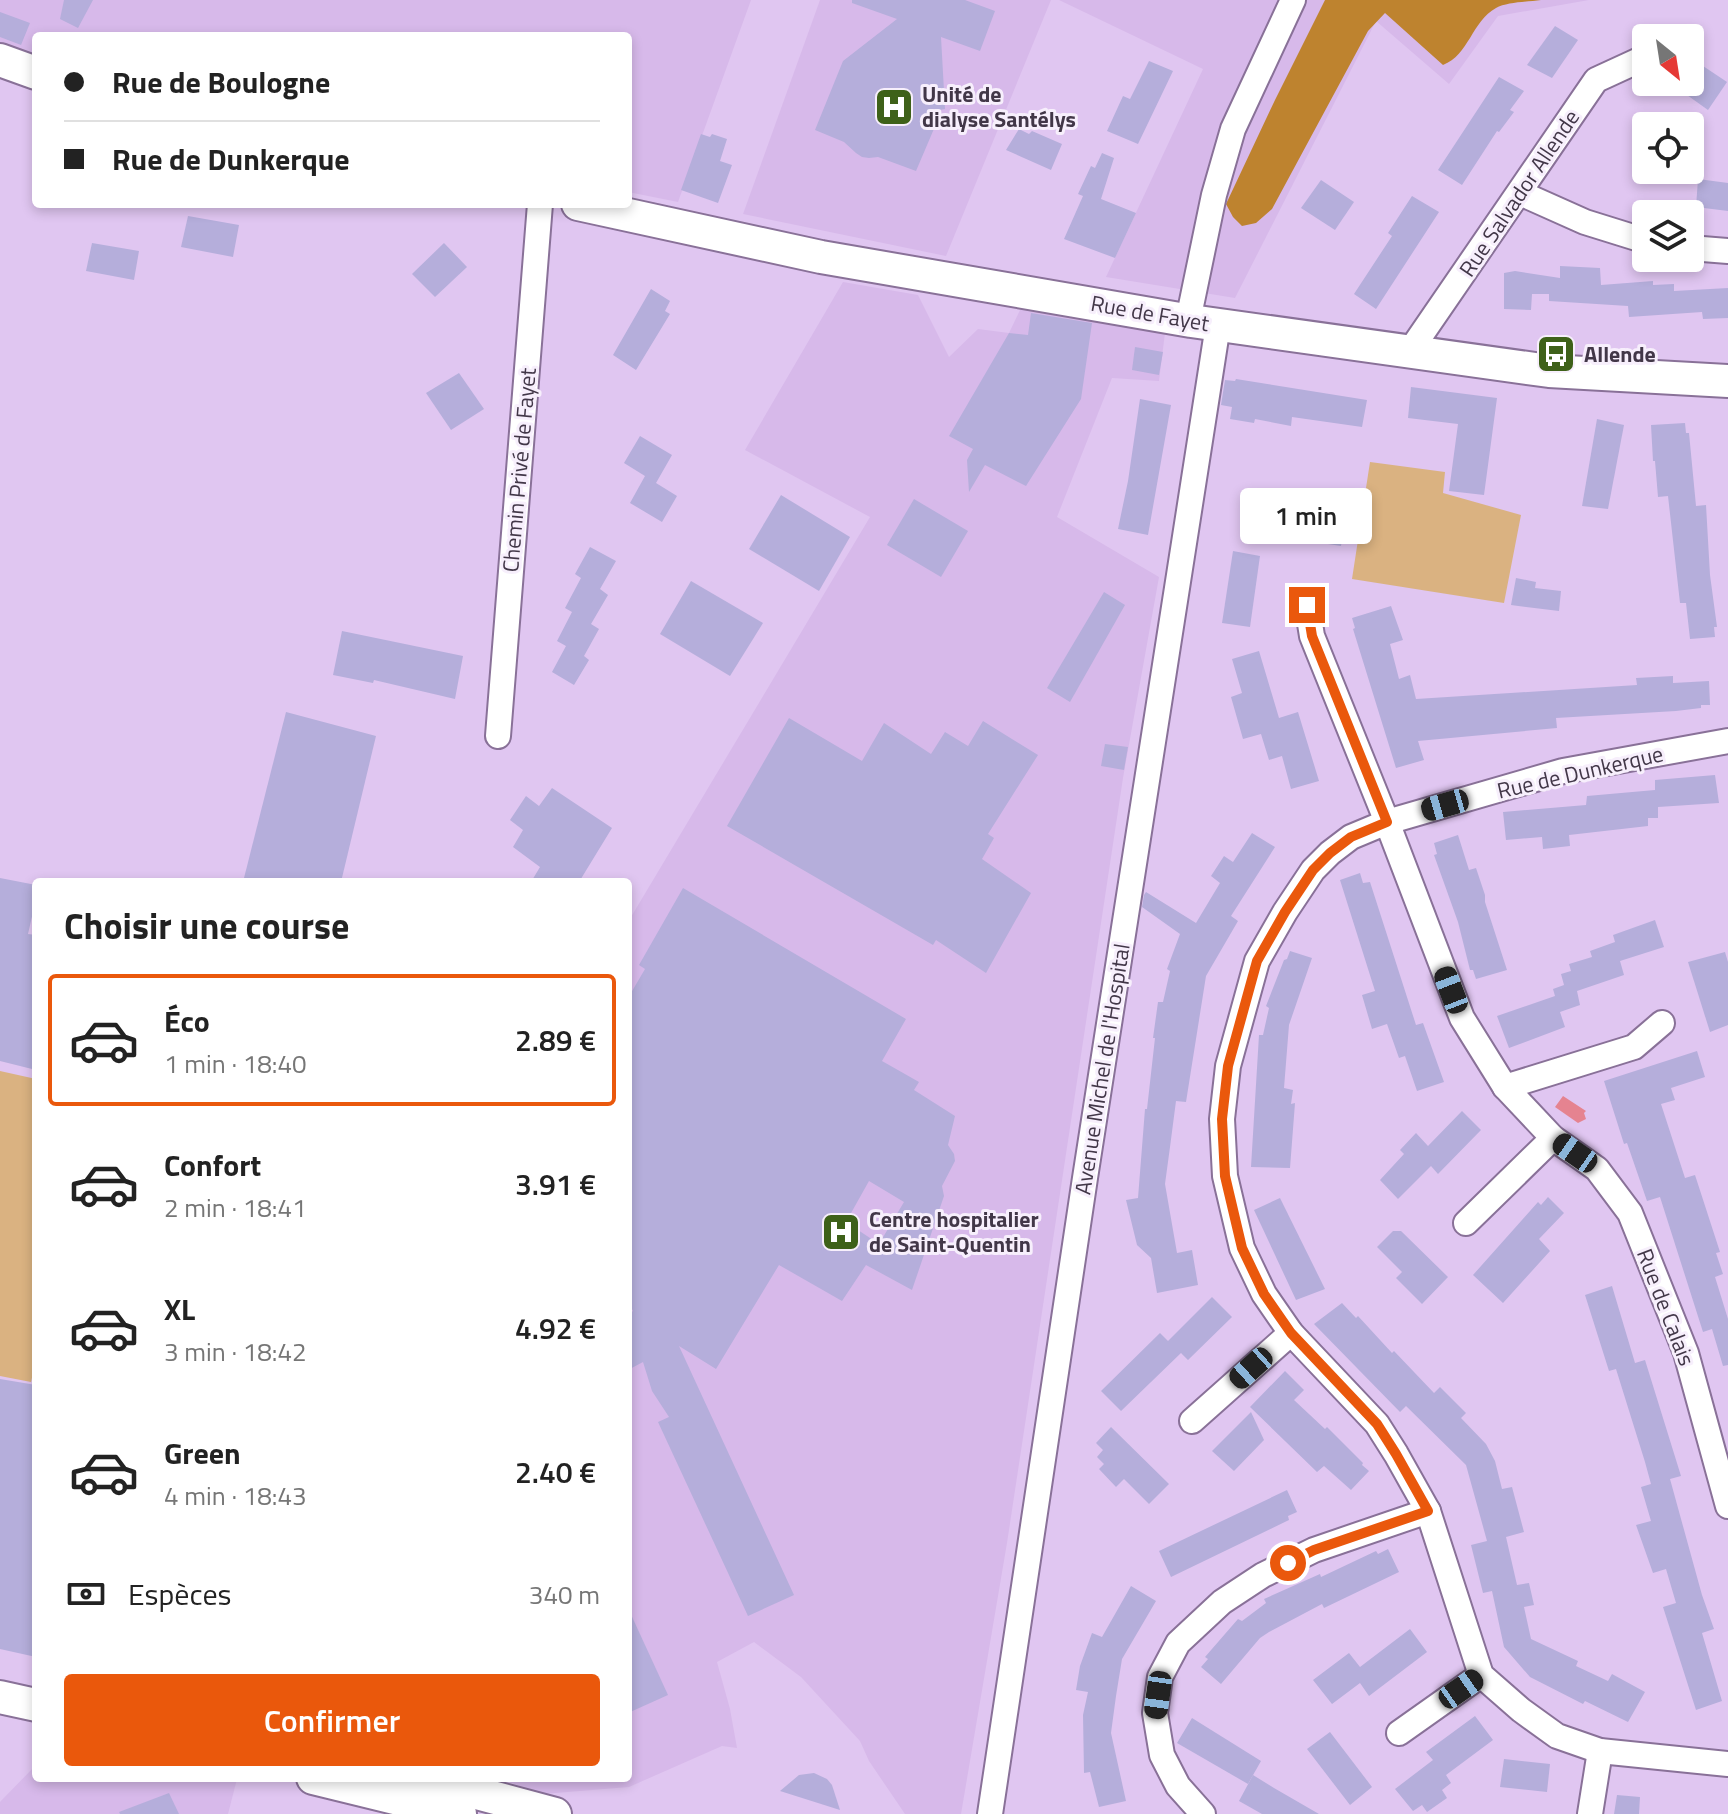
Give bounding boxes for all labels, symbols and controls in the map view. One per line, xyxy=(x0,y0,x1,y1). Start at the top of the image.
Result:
north arrow xyxy=(1632,24,1704,96)
map controls xyxy=(1632,24,1704,272)
text: Rue de Boulogne xyxy=(112,59,330,105)
place label: Unité de dialyse Santélys xyxy=(922,77,1076,136)
hospital icon: Unité de dialyse Santélys xyxy=(873,86,915,128)
street label: Rue Salvador Allende xyxy=(1450,103,1588,283)
button: locate xyxy=(1632,112,1704,184)
text: Rue de Dunkerque xyxy=(112,136,350,182)
button: layers xyxy=(1632,200,1704,272)
street label: Rue de Fayet xyxy=(1088,286,1212,340)
bus stop icon: Allende xyxy=(1535,333,1577,375)
place label: Allende xyxy=(1584,337,1656,371)
street label: Chemin Privé de Fayet xyxy=(493,366,545,574)
callout: 1 min xyxy=(1241,489,1373,545)
text: 1 min xyxy=(1275,496,1337,535)
route end xyxy=(1289,587,1325,623)
street label: Rue de Dunkerque xyxy=(1494,736,1666,808)
car xyxy=(1419,787,1471,823)
text: Choisir une course xyxy=(64,898,349,953)
street label: Avenue Michel de l'Hospital xyxy=(1065,941,1139,1197)
car xyxy=(1431,963,1471,1017)
text: Éco xyxy=(164,998,210,1044)
icon: car xyxy=(68,1004,140,1076)
text: 2.89 € xyxy=(515,1017,596,1063)
text: 1 min · 18:40 xyxy=(164,1044,307,1083)
car xyxy=(1548,1129,1602,1177)
text: Confort xyxy=(164,1142,261,1188)
icon: car xyxy=(68,1148,140,1220)
text: 3.91 € xyxy=(515,1161,596,1207)
text: 2 min · 18:41 xyxy=(164,1188,307,1227)
place label: Centre hospitalier de Saint-Quentin xyxy=(869,1202,1039,1261)
hospital icon: Centre hospitalier de Saint-Quentin xyxy=(820,1211,862,1253)
street label: Rue de Calais xyxy=(1628,1244,1704,1370)
text: XL xyxy=(164,1286,195,1332)
icon: car xyxy=(68,1292,140,1364)
text: 4.92 € xyxy=(515,1305,596,1351)
text: 3 min · 18:42 xyxy=(164,1332,307,1371)
car xyxy=(1225,1343,1277,1393)
text: Green xyxy=(164,1430,241,1476)
icon: car xyxy=(68,1436,140,1508)
text: 2.40 € xyxy=(515,1449,596,1495)
text: 4 min · 18:43 xyxy=(164,1476,307,1515)
route start xyxy=(1270,1545,1306,1581)
text: Espèces xyxy=(128,1571,232,1617)
icon: cash xyxy=(64,1572,108,1616)
text: 340 m xyxy=(529,1575,600,1614)
car xyxy=(1434,1665,1488,1713)
car xyxy=(1143,1670,1173,1720)
button: Confirmer xyxy=(64,1674,600,1766)

